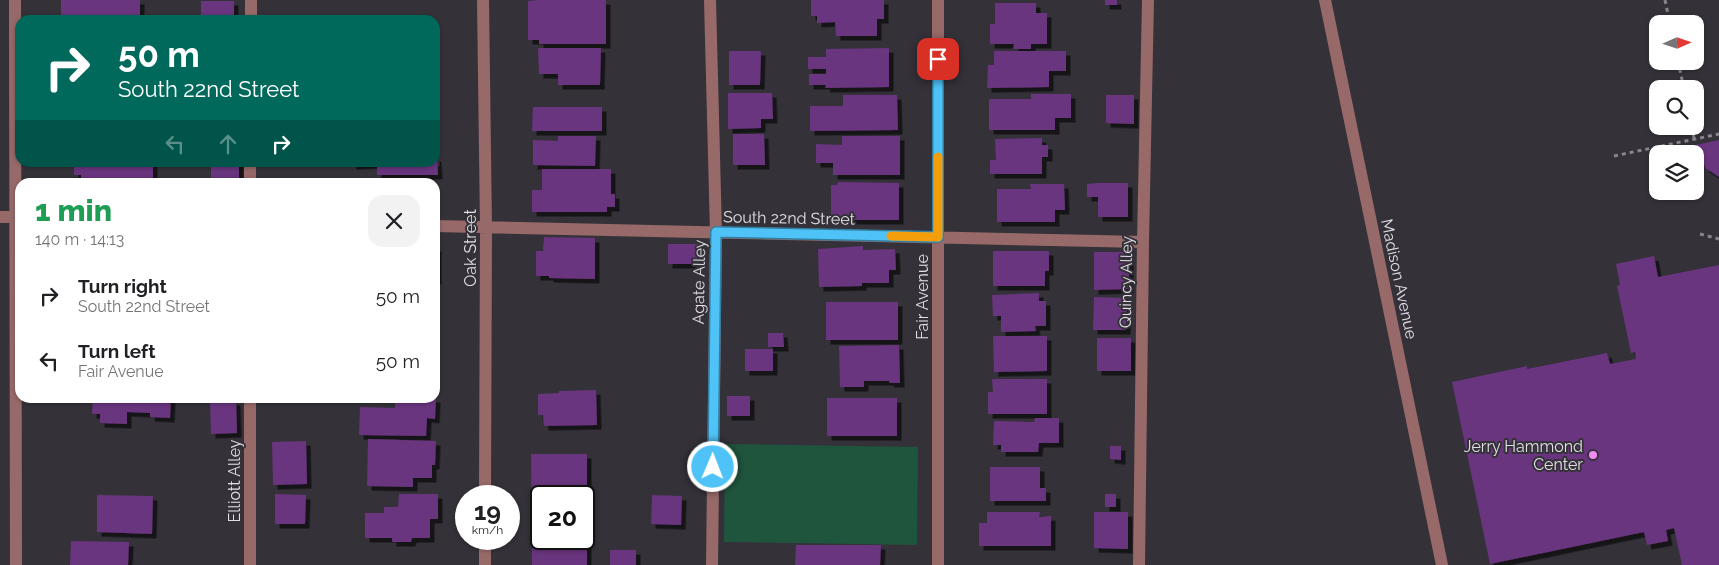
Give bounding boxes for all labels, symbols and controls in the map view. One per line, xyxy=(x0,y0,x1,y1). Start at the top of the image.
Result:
north arrow xyxy=(1649,15,1704,70)
map controls xyxy=(1649,15,1704,200)
text: 50 m xyxy=(118,34,200,75)
icon: right xyxy=(35,35,100,100)
pin xyxy=(917,38,959,80)
icon: arrive xyxy=(924,45,952,73)
text: South 22nd Street xyxy=(118,76,299,102)
button: search xyxy=(1649,80,1704,135)
icon: left xyxy=(161,130,189,158)
icon: ahead xyxy=(214,130,242,158)
icon: right xyxy=(267,130,295,158)
button: layers xyxy=(1649,145,1704,200)
text: 1 min xyxy=(35,193,112,228)
button: close xyxy=(368,195,420,247)
street label: South 22nd Street xyxy=(723,207,856,229)
street label: Oak Street xyxy=(461,209,480,287)
street label: Madison Avenue xyxy=(1377,217,1421,341)
text: 140 m · 14:13 xyxy=(35,230,124,249)
street label: Quincy Alley xyxy=(1116,235,1136,328)
street label: Agate Alley xyxy=(689,239,709,324)
street label: Fair Avenue xyxy=(913,254,932,340)
text: Turn right xyxy=(78,275,167,297)
icon: right xyxy=(35,282,63,310)
text: 50 m xyxy=(376,285,420,307)
text: South 22nd Street xyxy=(78,297,210,316)
text: Turn left xyxy=(78,340,155,362)
icon: left xyxy=(35,347,63,375)
text: 50 m xyxy=(376,350,420,372)
text: Fair Avenue xyxy=(78,362,164,381)
place label: Jerry Hammond Center xyxy=(1464,437,1583,474)
street label: Elliott Alley xyxy=(225,439,244,523)
position arrow xyxy=(686,440,738,492)
marker: Jerry Hammond Center xyxy=(1587,449,1599,461)
speed limit sign: 20 xyxy=(530,485,595,550)
text: 19 xyxy=(474,496,501,526)
text: km/h xyxy=(472,523,503,537)

